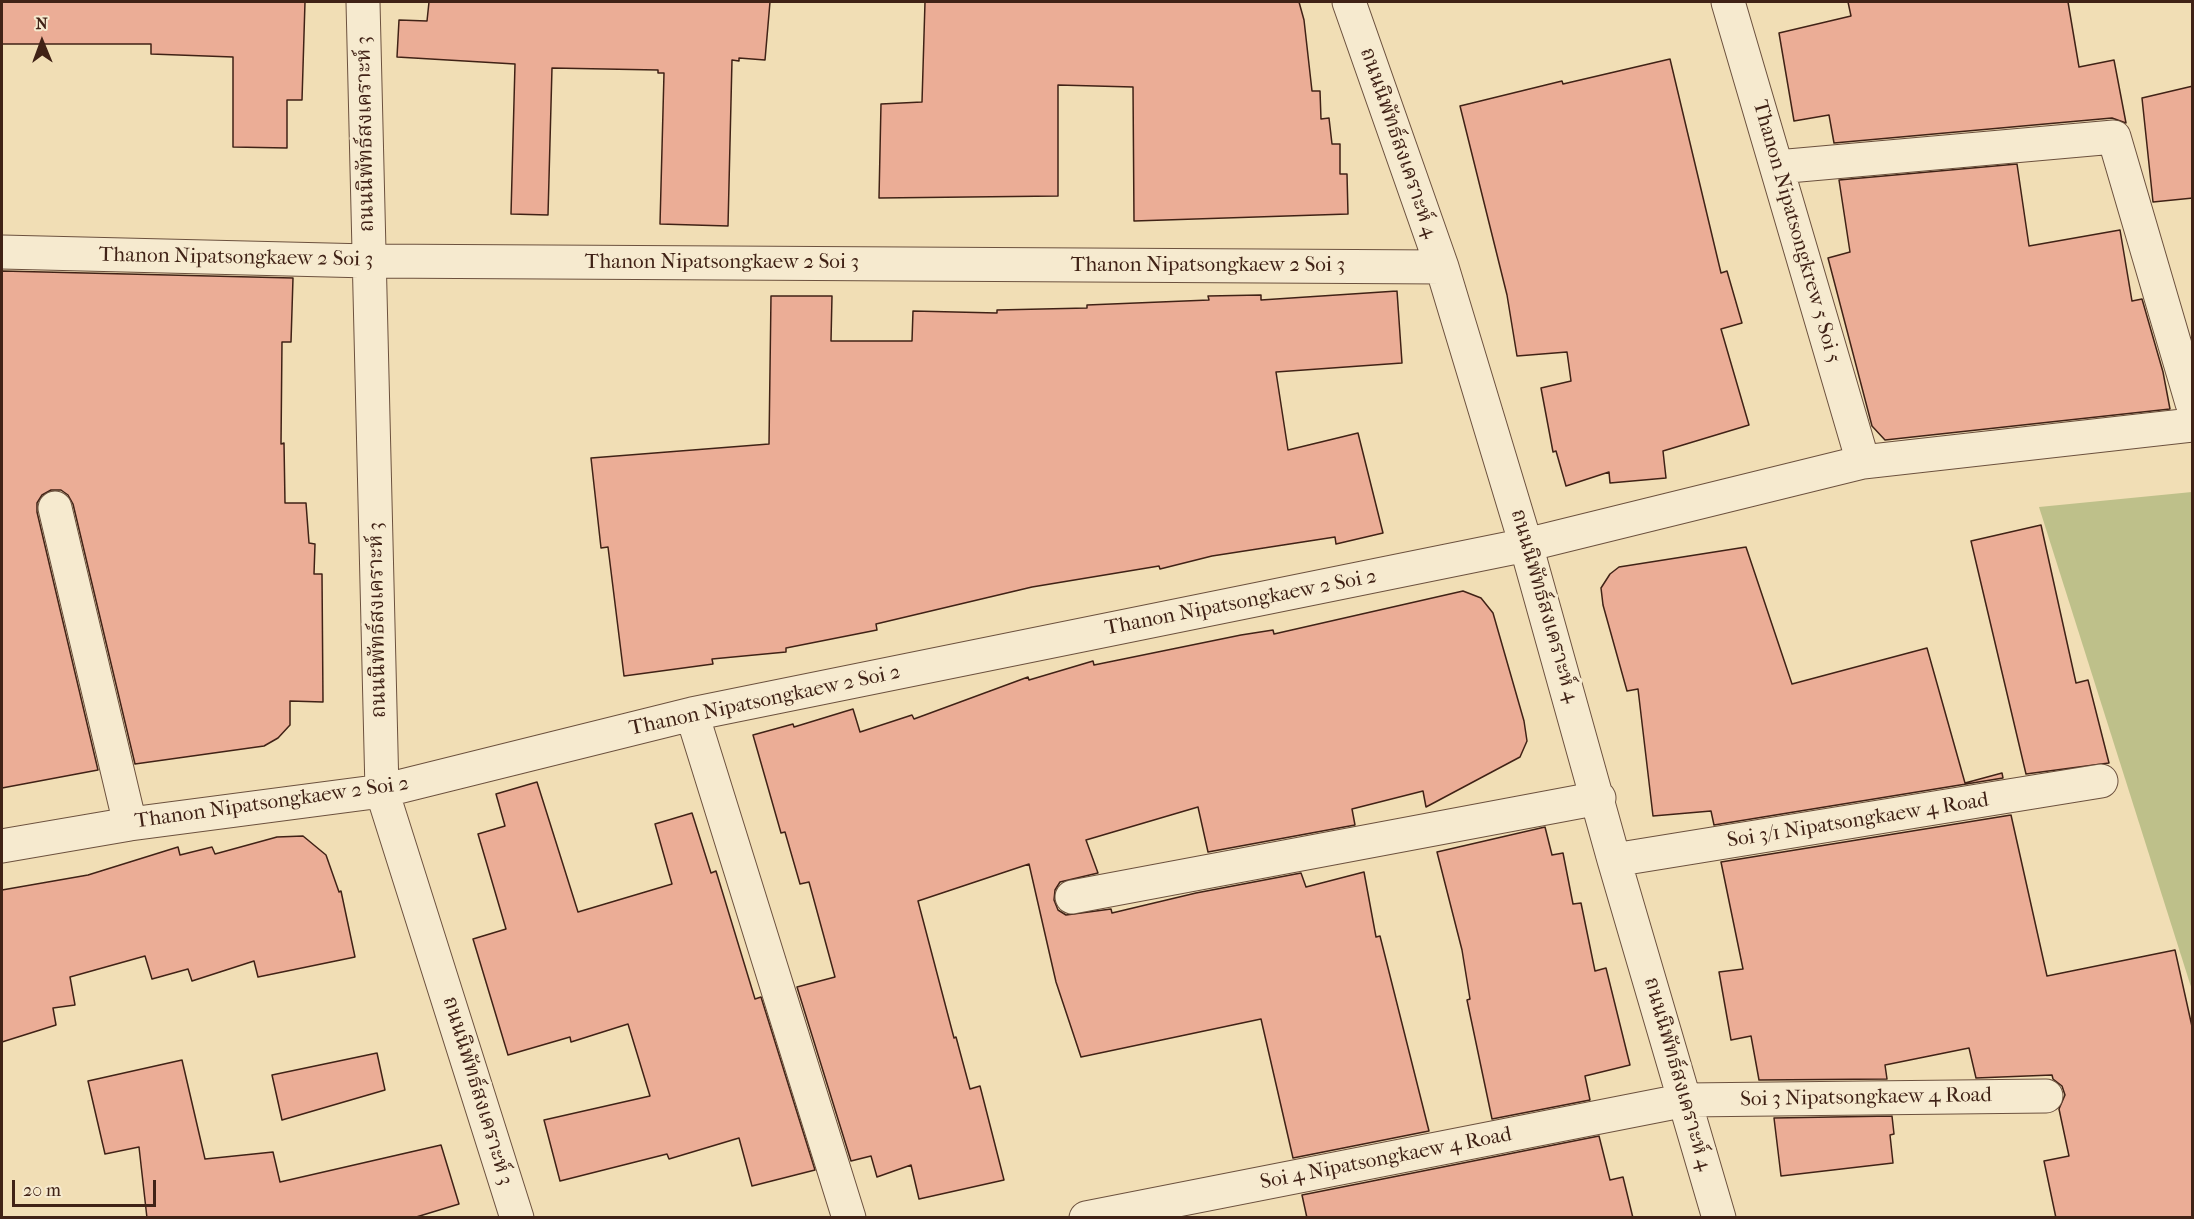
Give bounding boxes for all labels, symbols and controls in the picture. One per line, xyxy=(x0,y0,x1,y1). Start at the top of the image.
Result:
north arrow xyxy=(12,12,72,72)
text: N xyxy=(35,14,48,33)
street label: ถนนนิพัทธ์สงเคราะห์ 3 xyxy=(352,36,380,232)
street label: ถนนนิพัทธ์สงเคราะห์ 4 xyxy=(1354,44,1442,242)
street label: Thanon Nipatsongkrew 5 Soi 5 xyxy=(1746,98,1846,366)
street label: Thanon Nipatsongkaew 2 Soi 3 xyxy=(99,243,373,273)
street label: Thanon Nipatsongkaew 2 Soi 3 xyxy=(585,250,859,276)
street label: Thanon Nipatsongkaew 2 Soi 3 xyxy=(1071,253,1345,279)
street label: ถนนนิพัทธ์สงเคราะห์ 4 xyxy=(1504,506,1584,706)
street label: ถนนนิพัทธ์สงเคราะห์ 3 xyxy=(364,522,392,718)
street label: Thanon Nipatsongkaew 2 Soi 2 xyxy=(1103,564,1379,642)
street label: Thanon Nipatsongkaew 2 Soi 2 xyxy=(627,660,903,742)
street label: Thanon Nipatsongkaew 2 Soi 2 xyxy=(133,771,411,835)
street label: Soi 3/1 Nipatsongkaew 4 Road xyxy=(1725,788,1991,854)
street label: ถนนนิพัทธ์สงเคราะห์ 4 xyxy=(1637,974,1717,1174)
street label: ถนนนิพัทธ์สงเคราะห์ 3 xyxy=(436,994,518,1188)
street label: Soi 3 Nipatsongkaew 4 Road xyxy=(1740,1083,1992,1113)
street label: Soi 4 Nipatsongkaew 4 Road xyxy=(1258,1122,1514,1196)
scale bar xyxy=(15,1168,159,1206)
text: 20 m xyxy=(23,1180,61,1201)

